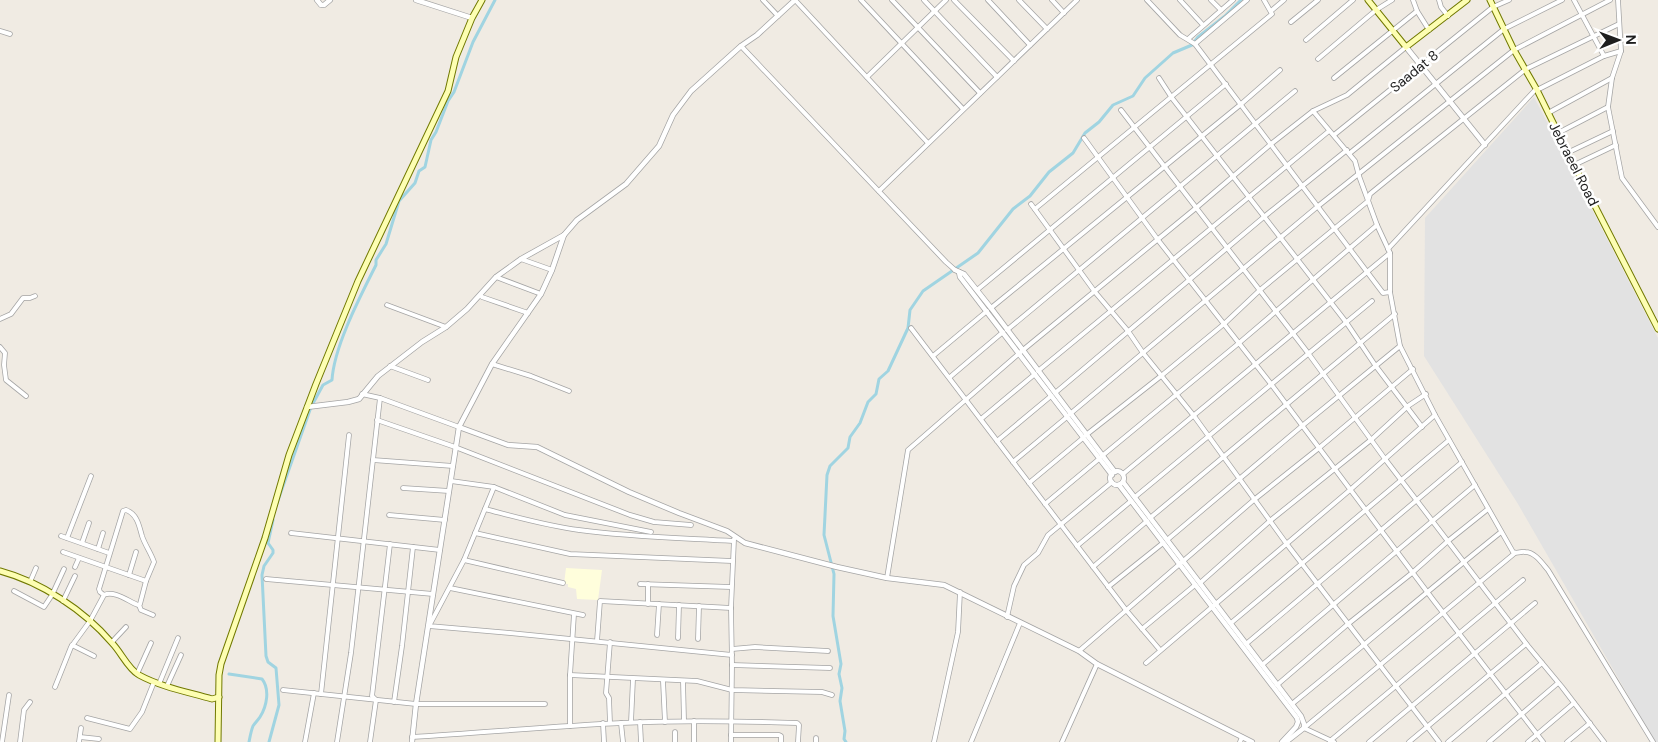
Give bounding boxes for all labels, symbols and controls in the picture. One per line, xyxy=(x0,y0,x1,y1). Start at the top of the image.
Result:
north arrow xyxy=(1593,15,1643,65)
text: N xyxy=(1622,35,1640,45)
street label: Saadat 8 xyxy=(1386,46,1442,96)
street label: Jebraeel Road xyxy=(1545,119,1603,209)

